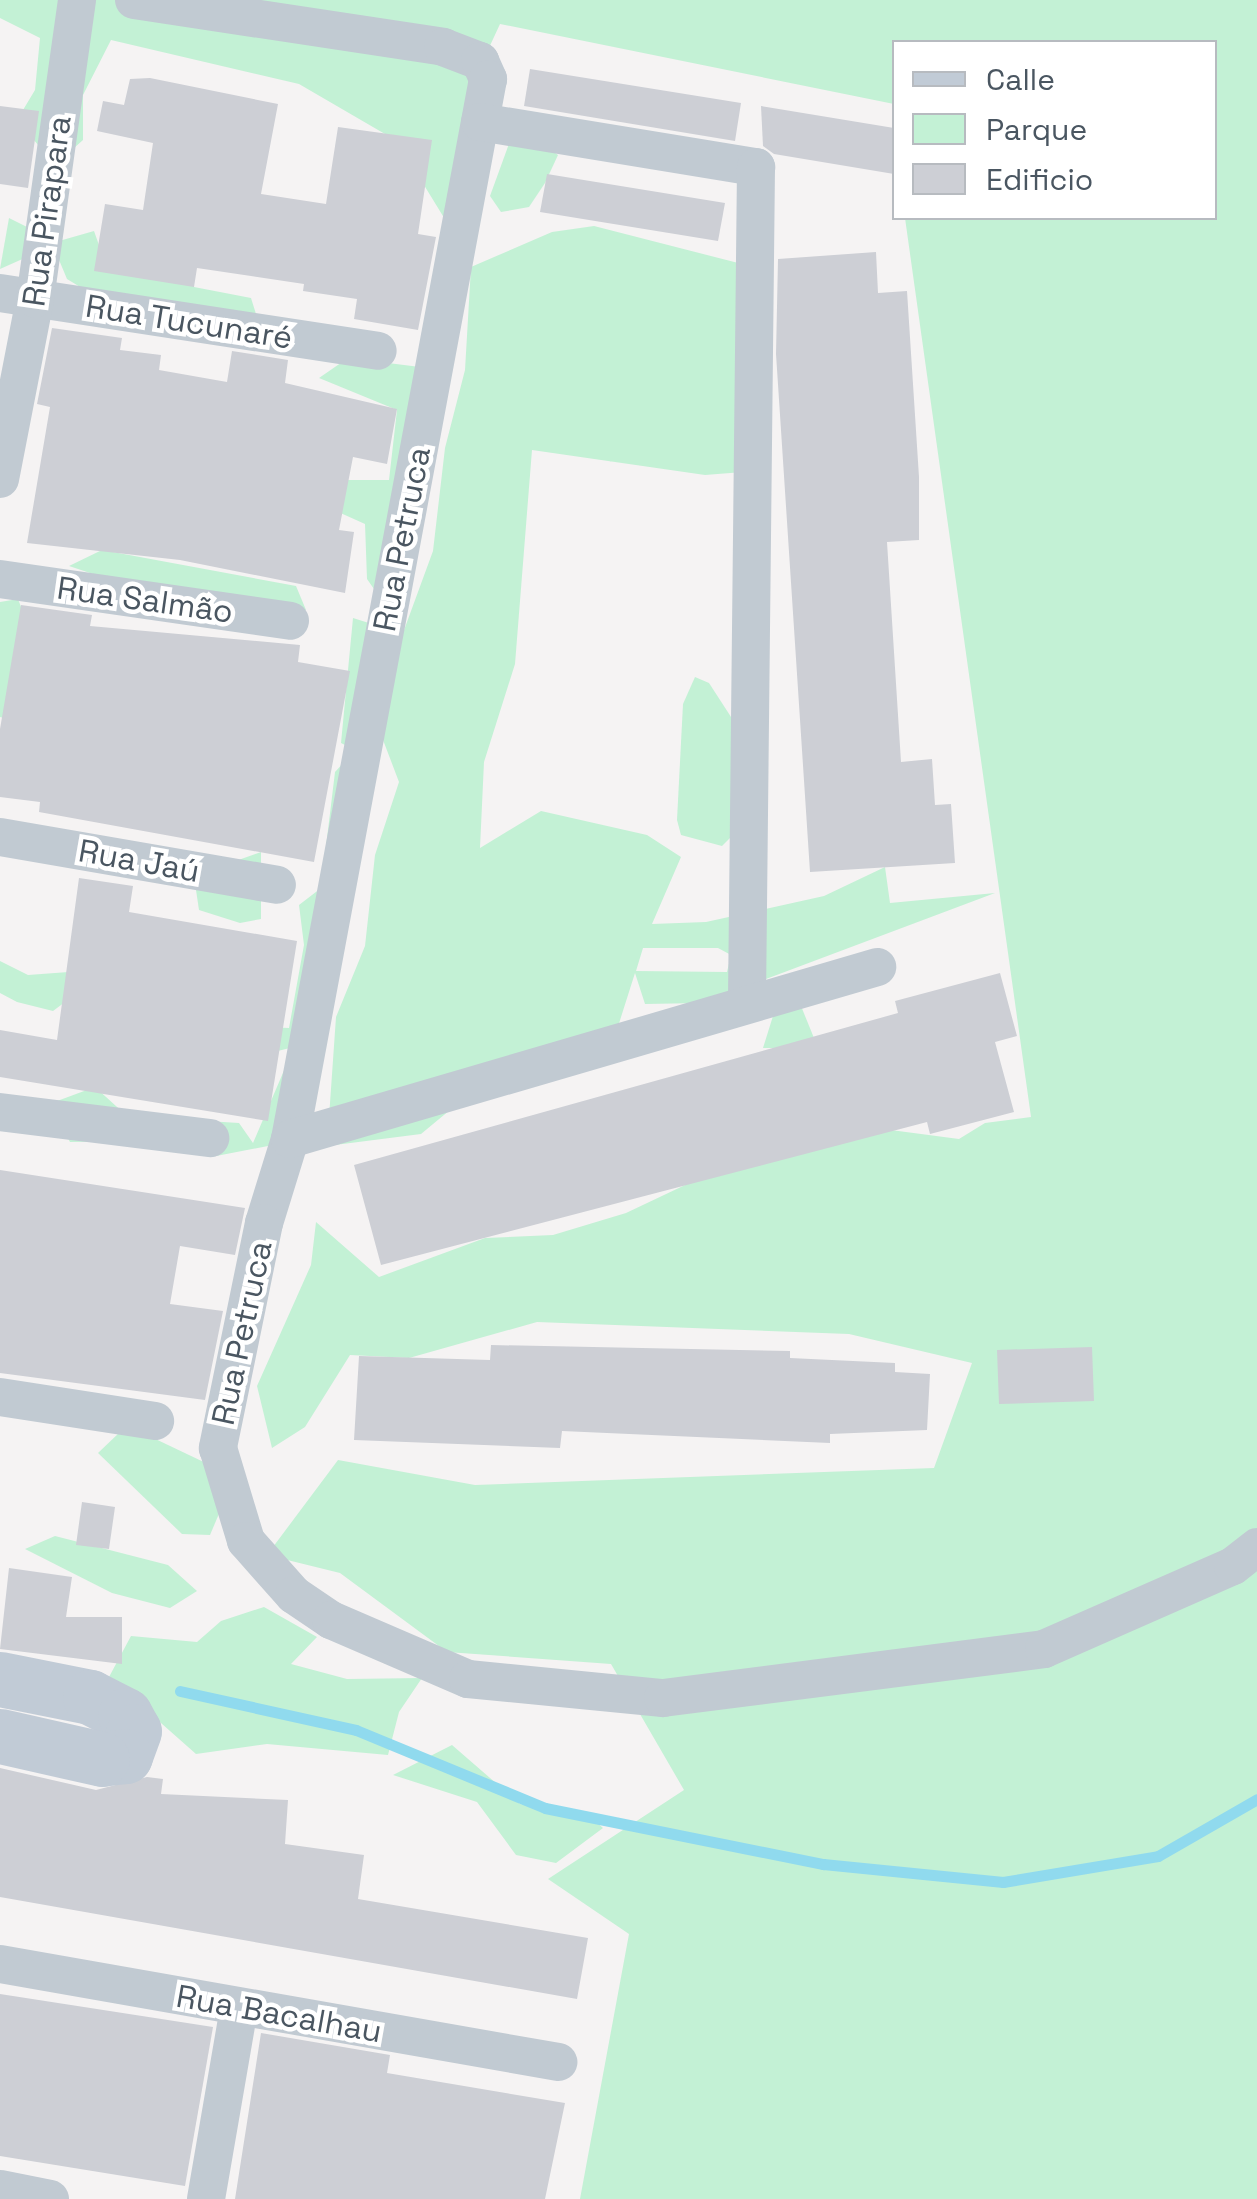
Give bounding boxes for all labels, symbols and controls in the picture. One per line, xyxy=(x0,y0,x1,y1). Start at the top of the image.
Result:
legend xyxy=(892,40,1217,220)
text: Calle xyxy=(986,60,1055,99)
text: Parque xyxy=(986,110,1087,149)
street label: Rua Pirapara xyxy=(15,113,79,309)
text: Edificio xyxy=(986,160,1093,199)
street label: Rua Tucunaré xyxy=(83,287,295,357)
street label: Rua Petruca xyxy=(365,443,439,635)
street label: Rua Salmão xyxy=(54,569,236,631)
street label: Rua Jaú xyxy=(76,831,202,891)
street label: Rua Petruca xyxy=(204,1237,280,1429)
street label: Rua Bacalhau xyxy=(173,1977,385,2051)

